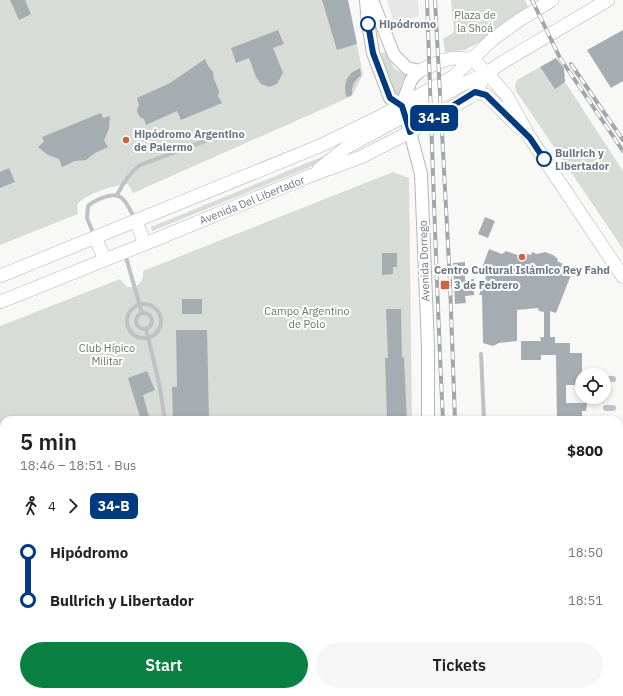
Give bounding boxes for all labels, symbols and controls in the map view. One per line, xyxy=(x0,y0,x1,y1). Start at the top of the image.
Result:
park label: Plaza de la Shoá xyxy=(454,8,496,35)
marker: Hipódromo xyxy=(360,16,376,32)
place label: Hipódromo xyxy=(379,17,436,31)
line badge: 34-B xyxy=(406,105,462,131)
text: 34-B xyxy=(418,109,450,127)
place label: Hipódromo Argentino de Palermo xyxy=(134,127,245,154)
marker: Hipódromo Argentino de Palermo xyxy=(121,135,131,145)
place label: Bullrich y Libertador xyxy=(555,146,610,173)
marker: Bullrich y Libertador xyxy=(536,151,552,167)
street label: Avenida Del Libertador xyxy=(197,173,307,227)
street label: Avenida Dorrego xyxy=(416,220,432,302)
marker: Centro Cultural Islámico Rey Fahd xyxy=(517,252,527,262)
place label: Centro Cultural Islámico Rey Fahd xyxy=(434,263,610,277)
place label: 3 de Febrero xyxy=(454,278,519,292)
marker: 3 de Febrero xyxy=(439,279,451,291)
park label: Campo Argentino de Polo xyxy=(264,304,350,331)
park label: Club Hípico Militar xyxy=(79,341,135,368)
map controls xyxy=(575,368,611,404)
button: locate xyxy=(575,368,611,404)
text: 5 min xyxy=(20,427,77,456)
text: $800 xyxy=(567,441,603,460)
text: 18:46 – 18:51 · Bus xyxy=(20,457,136,474)
icon: walk xyxy=(20,495,42,517)
icon: forward xyxy=(62,495,84,517)
text: 34-B xyxy=(98,497,130,515)
text: 4 xyxy=(48,498,56,515)
text: Hipódromo xyxy=(50,543,128,562)
text: 18:50 xyxy=(568,544,603,561)
text: Bullrich y Libertador xyxy=(50,591,194,610)
text: 18:51 xyxy=(568,592,603,609)
button: Start xyxy=(20,642,308,688)
button: Tickets xyxy=(316,642,603,688)

